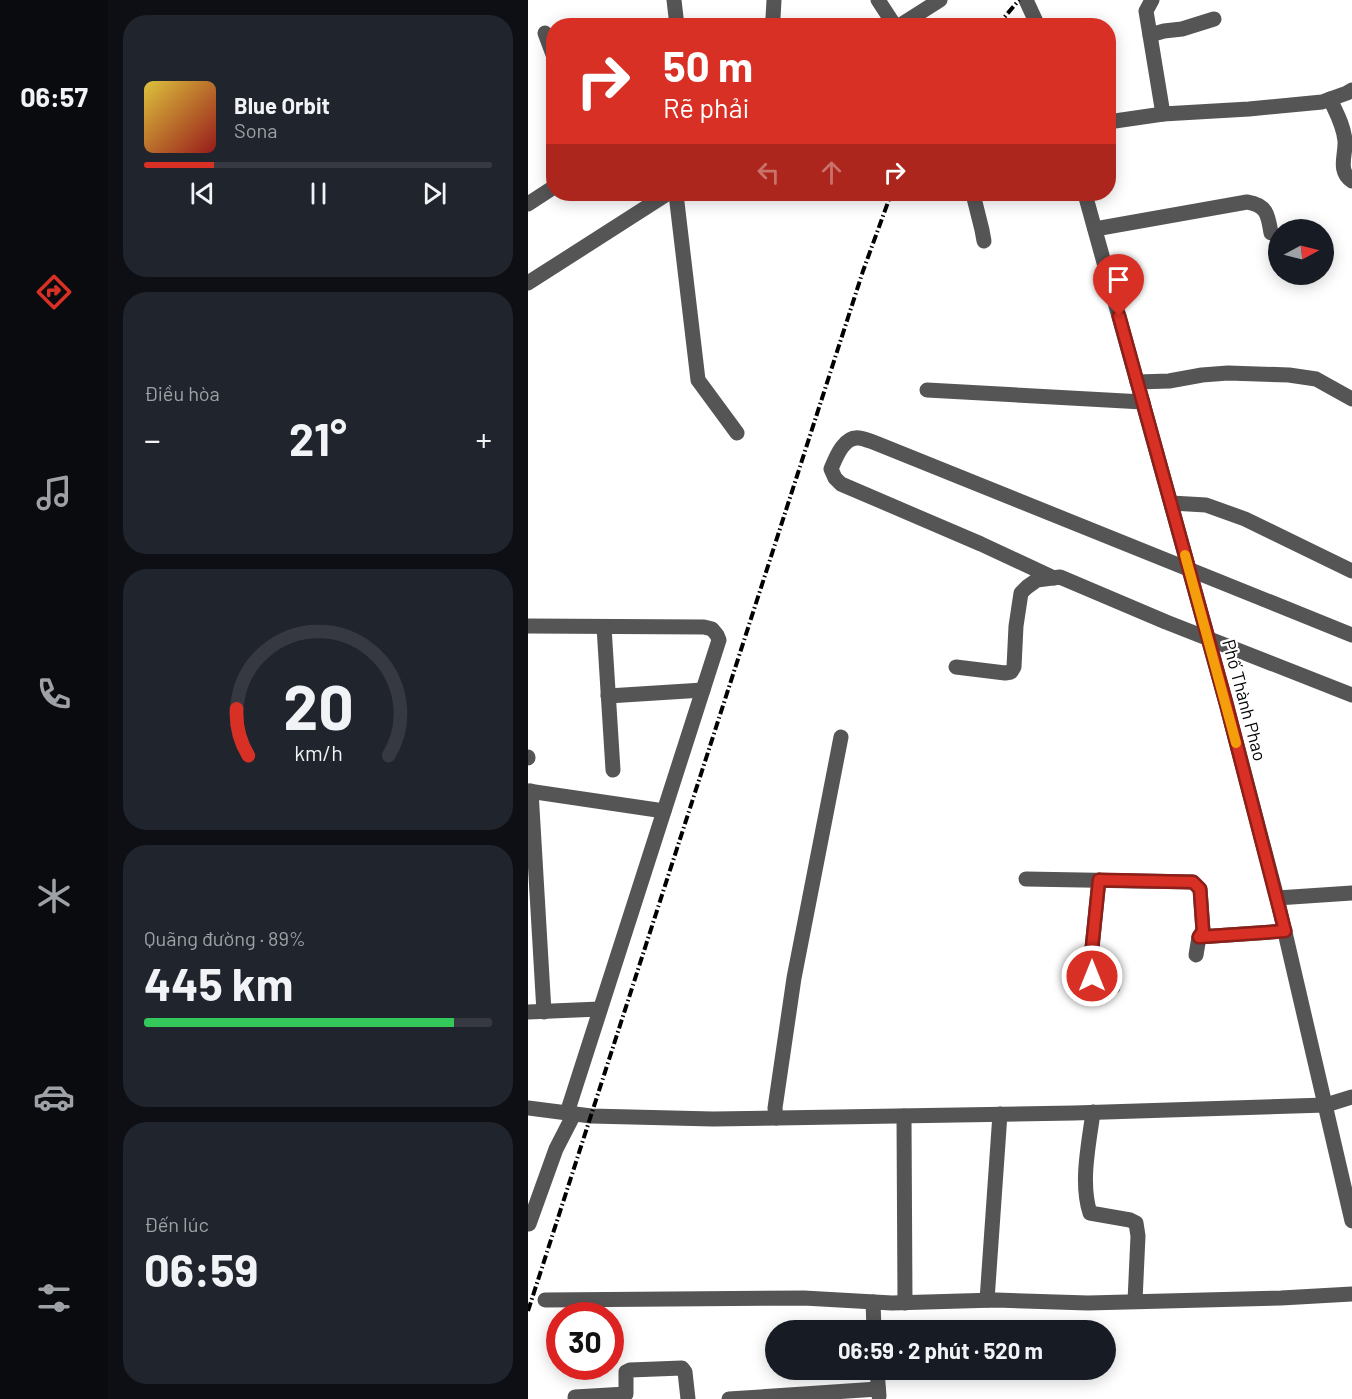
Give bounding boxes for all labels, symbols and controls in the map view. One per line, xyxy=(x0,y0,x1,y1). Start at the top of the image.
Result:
text: 50 m xyxy=(663,40,753,90)
icon: right xyxy=(564,42,642,120)
text: 06:57 xyxy=(20,80,88,112)
text: Rẽ phải xyxy=(663,91,749,123)
text: Blue Orbit xyxy=(234,92,330,118)
text: Sona xyxy=(234,118,278,142)
icon: left xyxy=(752,156,785,189)
icon: ahead xyxy=(815,156,848,189)
icon: right xyxy=(878,156,911,189)
icon: previous xyxy=(186,177,219,210)
icon: pause xyxy=(302,177,335,210)
icon: next xyxy=(418,177,451,210)
north arrow xyxy=(1268,219,1334,285)
map controls xyxy=(1268,219,1334,285)
pin xyxy=(1093,254,1144,316)
icon: arrive xyxy=(1102,263,1135,296)
icon: directions xyxy=(33,271,75,313)
text: Điều hòa xyxy=(144,381,220,405)
text: 21° xyxy=(289,411,347,465)
text: − xyxy=(144,419,161,459)
text: + xyxy=(476,419,492,459)
icon: music xyxy=(33,472,75,514)
street label: Phố Thành Phao xyxy=(1218,637,1272,763)
text: 20 xyxy=(283,669,353,743)
icon: phone xyxy=(33,673,75,715)
text: km/h xyxy=(294,741,342,766)
icon: climate xyxy=(33,875,75,917)
text: Quãng đường · 89% xyxy=(144,926,306,950)
position arrow xyxy=(1060,944,1124,1008)
text: 445 km xyxy=(144,956,293,1010)
icon: car xyxy=(33,1076,75,1118)
text: Đến lúc xyxy=(144,1212,209,1236)
text: 06:59 xyxy=(144,1242,258,1296)
icon: filters xyxy=(33,1277,75,1319)
speed limit sign: 30 xyxy=(546,1302,624,1380)
text: 06:59 · 2 phút · 520 m xyxy=(838,1337,1043,1363)

